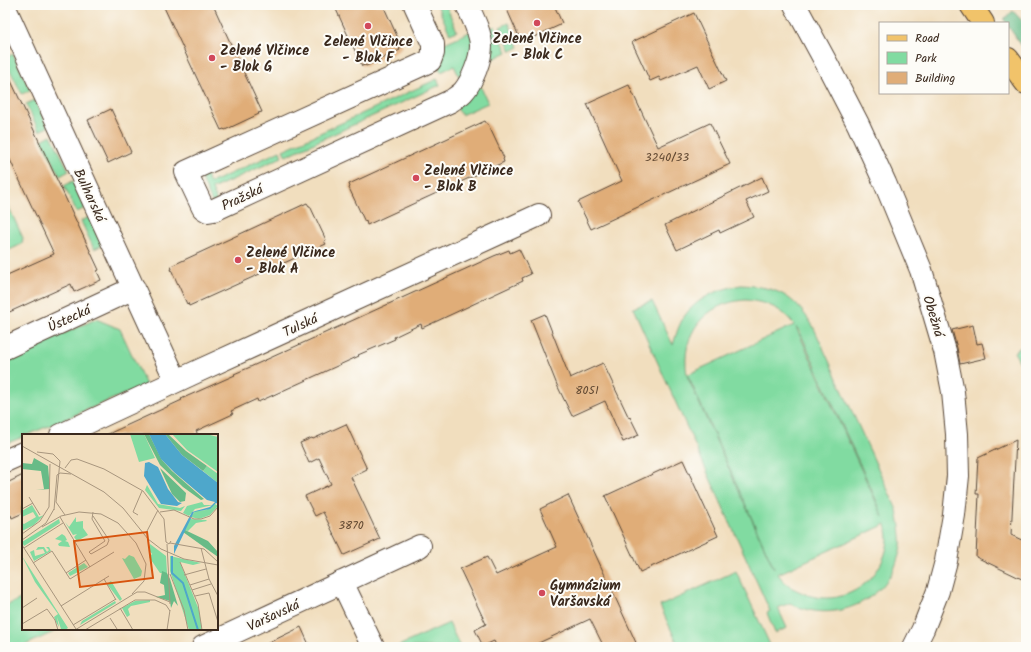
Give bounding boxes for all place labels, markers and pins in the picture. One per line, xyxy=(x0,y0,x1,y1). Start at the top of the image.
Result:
marker: Zelené Vlčince - Blok C xyxy=(532,18,542,28)
marker: Zelené Vlčince - Blok F xyxy=(363,21,373,31)
place label: Zelené Vlčince - Blok C xyxy=(492,28,582,66)
place label: Zelené Vlčince - Blok F xyxy=(323,31,413,69)
place label: Zelené Vlčince - Blok G xyxy=(220,40,309,78)
marker: Zelené Vlčince - Blok G xyxy=(207,53,217,63)
place label: Zelené Vlčince - Blok B xyxy=(424,160,513,198)
marker: Zelené Vlčince - Blok B xyxy=(411,173,421,183)
place label: Zelené Vlčince - Blok A xyxy=(246,242,335,280)
marker: Zelené Vlčince - Blok A xyxy=(233,255,243,265)
place label: Gymnázium Varšavská xyxy=(550,575,621,613)
marker: Gymnázium Varšavská xyxy=(537,588,547,598)

